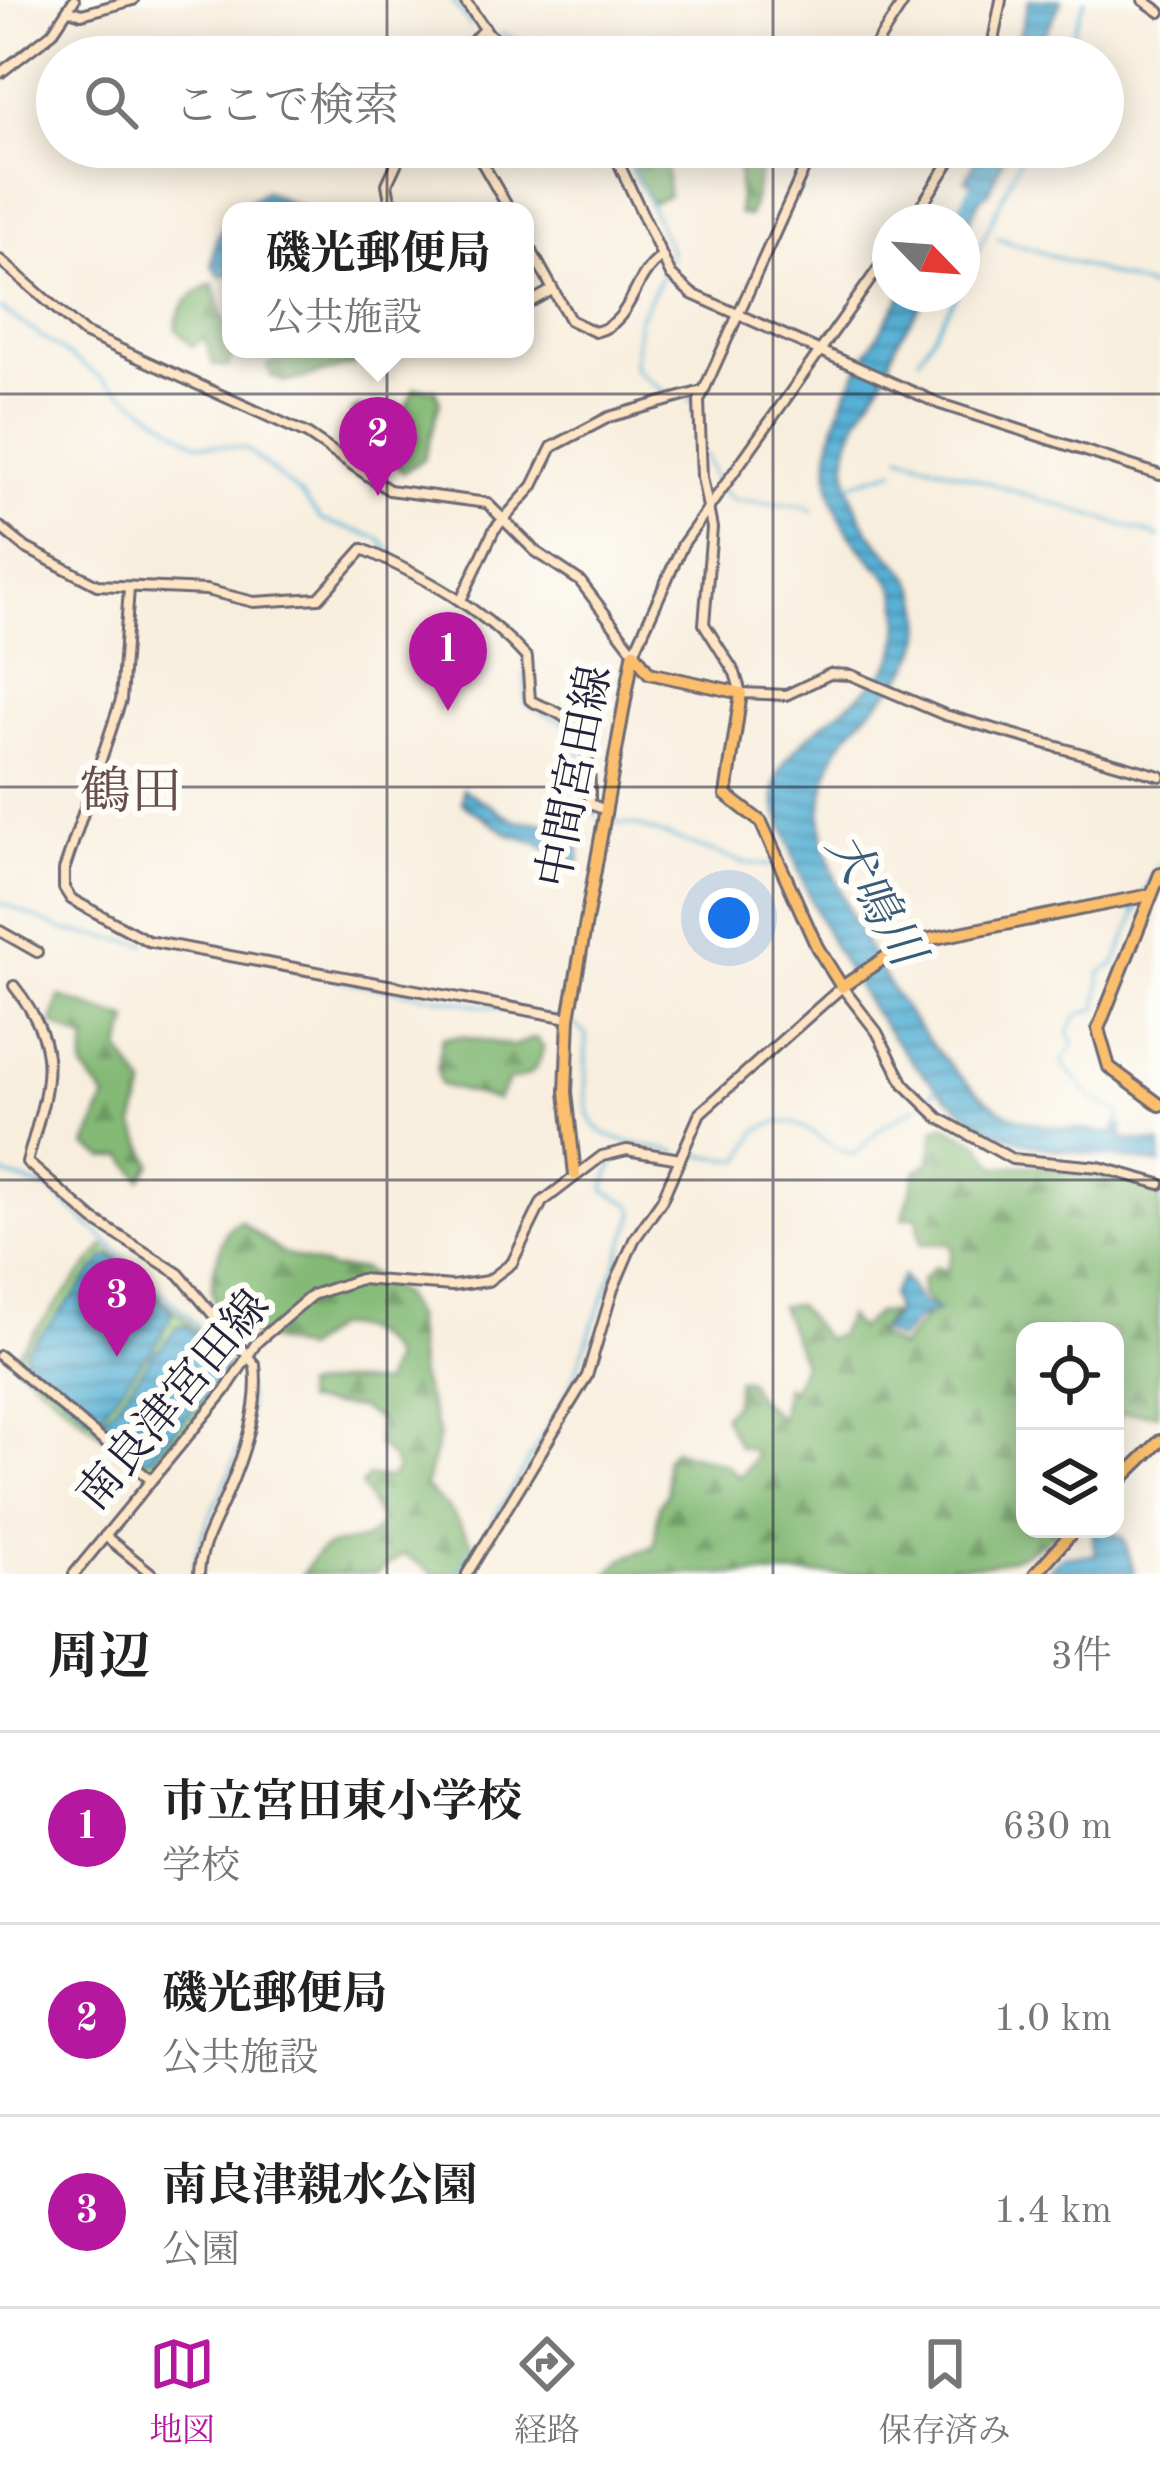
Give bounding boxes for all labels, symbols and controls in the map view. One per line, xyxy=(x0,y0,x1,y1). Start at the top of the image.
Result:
search box xyxy=(36,36,1124,168)
icon: search xyxy=(78,69,144,135)
text: ここで検索 xyxy=(174,86,399,131)
popup xyxy=(222,202,534,358)
north arrow xyxy=(872,204,980,312)
text: 磯光郵便局 xyxy=(265,234,491,279)
text: 公共施設 xyxy=(265,300,422,339)
pin: 2 xyxy=(339,397,417,496)
pin: 1 xyxy=(409,612,487,711)
street label: 中間宮田線 xyxy=(530,662,621,892)
district label: 鶴田 xyxy=(80,765,182,820)
water label: 犬鳴川 xyxy=(816,824,936,979)
your location xyxy=(699,888,759,948)
pin: 3 xyxy=(78,1258,156,1357)
street label: 南良津宮田線 xyxy=(68,1282,279,1520)
map controls xyxy=(1016,1322,1124,1538)
button: locate xyxy=(1016,1322,1124,1430)
button: layers xyxy=(1016,1430,1124,1538)
text: 周辺 xyxy=(48,1634,150,1685)
text: 3件 xyxy=(1050,1638,1112,1677)
text: 市立宮田東小学校 xyxy=(162,1782,522,1827)
text: 1 xyxy=(76,1808,98,1847)
text: 630 m xyxy=(1002,1808,1112,1847)
text: 学校 xyxy=(162,1848,240,1887)
text: 磯光郵便局 xyxy=(162,1974,387,2019)
text: 2 xyxy=(76,2000,98,2039)
text: 1.0 km xyxy=(994,2000,1112,2039)
text: 公共施設 xyxy=(162,2040,318,2079)
text: 南良津親水公園 xyxy=(162,2166,477,2211)
text: 3 xyxy=(76,2192,98,2231)
text: 1.4 km xyxy=(994,2192,1112,2231)
text: 公園 xyxy=(162,2232,240,2271)
tab: 地図 xyxy=(149,2331,215,2453)
tab: 経路 xyxy=(514,2331,580,2453)
tab: 保存済み xyxy=(879,2331,1011,2453)

